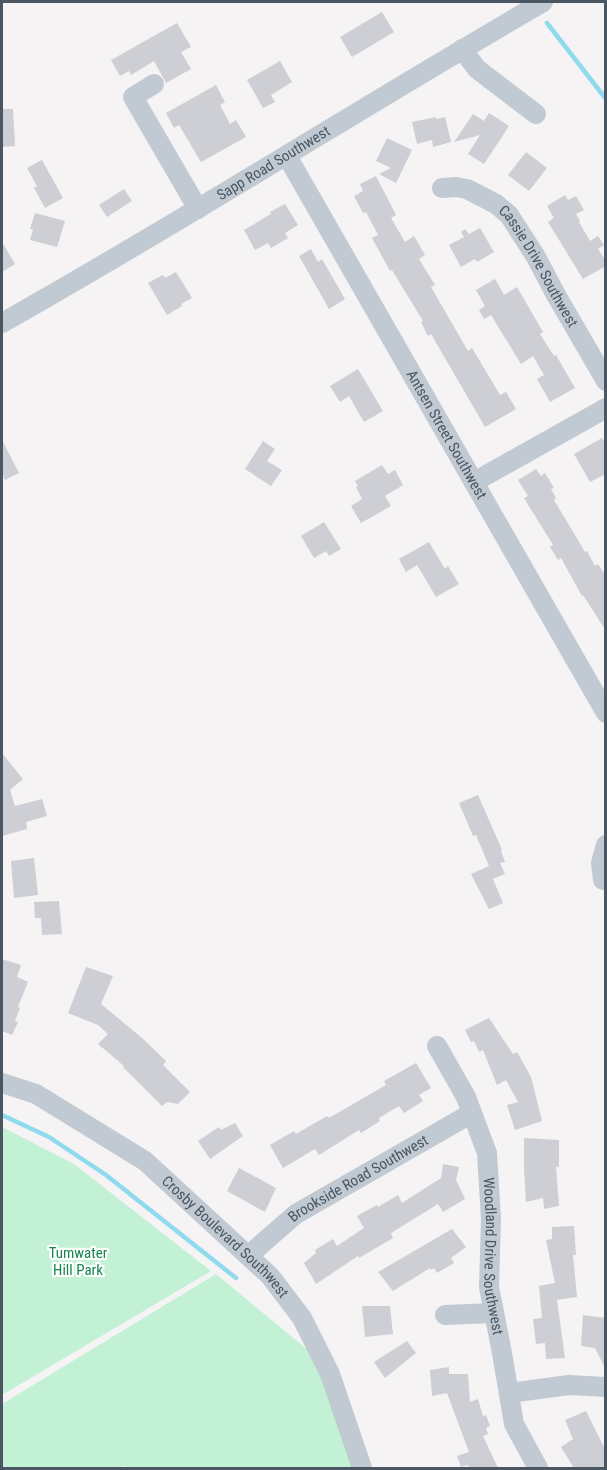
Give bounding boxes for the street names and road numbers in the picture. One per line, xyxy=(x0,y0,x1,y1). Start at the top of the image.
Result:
street label: Sapp Road Southwest xyxy=(213,122,333,204)
street label: Cassie Drive Southwest xyxy=(495,201,582,330)
street label: Antsen Street Southwest xyxy=(402,367,491,502)
street label: Brookside Road Southwest xyxy=(284,1131,431,1226)
street label: Crosby Boulevard Southwest xyxy=(158,1172,292,1301)
street label: Woodland Drive Southwest xyxy=(479,1177,507,1336)

